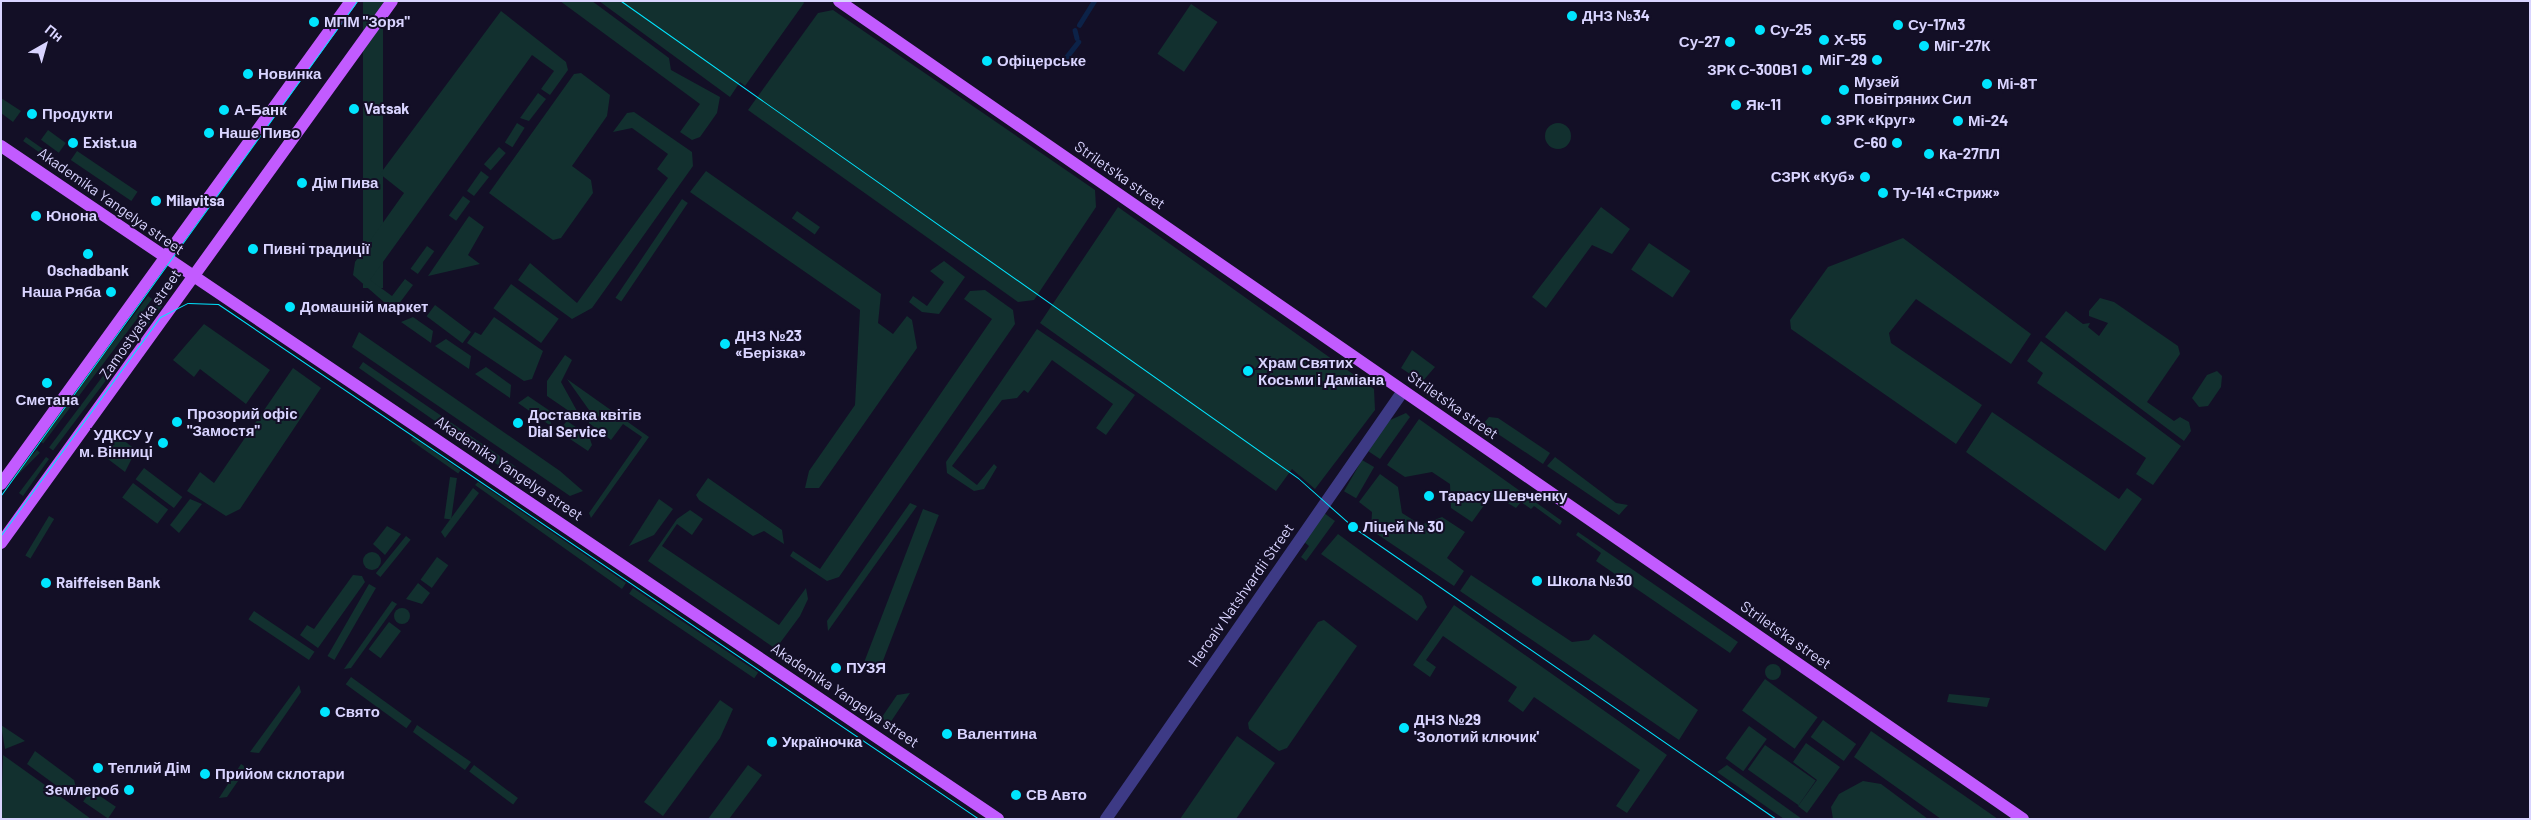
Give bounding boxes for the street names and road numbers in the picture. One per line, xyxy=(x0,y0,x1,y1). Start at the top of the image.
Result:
street label: Strilets'ka street xyxy=(1071,137,1169,213)
street label: Akademika Yangelya street xyxy=(34,144,188,258)
street label: Zamostyas'ka street xyxy=(95,266,185,382)
street label: Strilets'ka street xyxy=(1404,367,1502,443)
street label: Akademika Yangelya street xyxy=(432,412,586,524)
street label: Heroaiv Natshvardii Street xyxy=(1185,520,1297,670)
street label: Strilets'ka street xyxy=(1737,597,1835,673)
street label: Akademika Yangelya street xyxy=(768,639,922,751)

